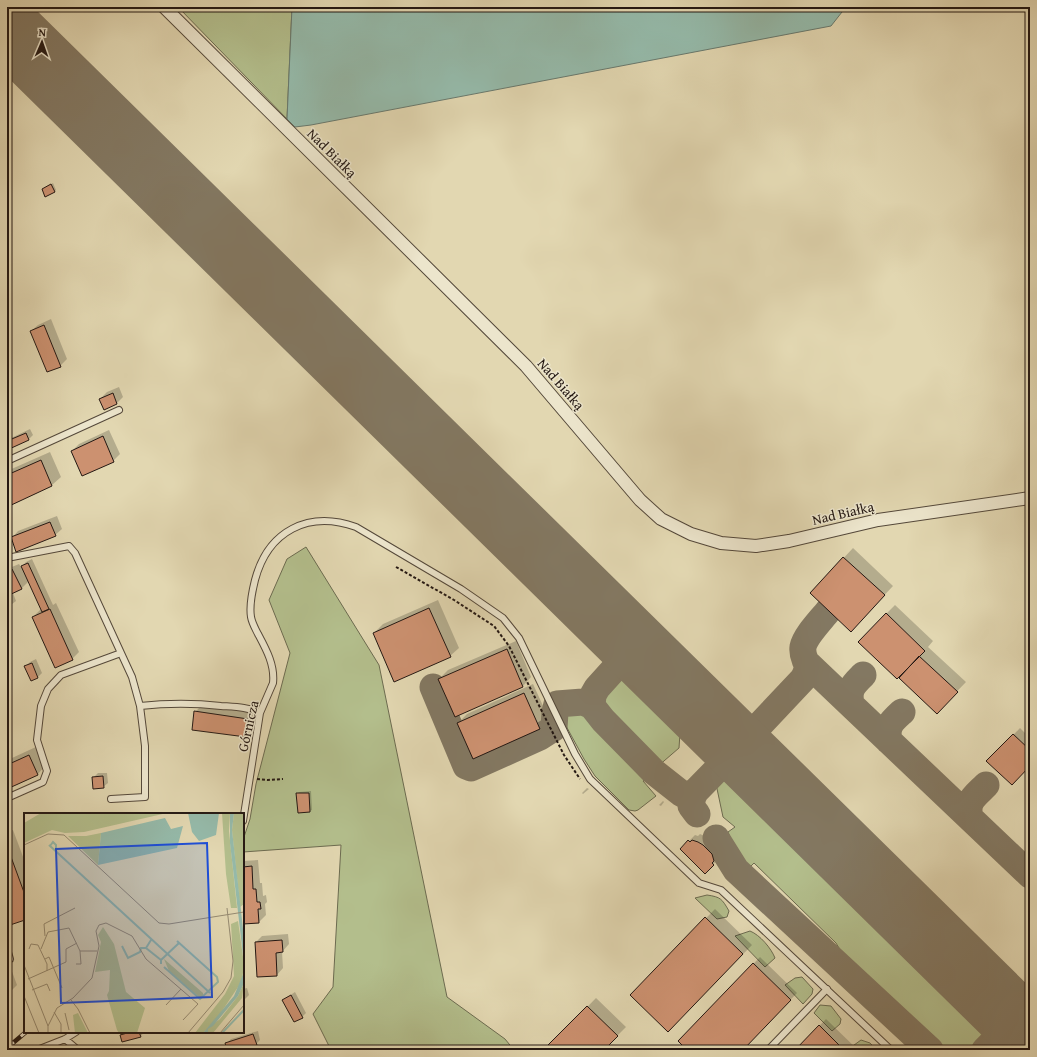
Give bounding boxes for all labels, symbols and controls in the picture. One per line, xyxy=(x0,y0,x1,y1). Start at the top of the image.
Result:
north arrow xyxy=(22,22,62,62)
text: N xyxy=(38,24,47,40)
street label: Nad Białką xyxy=(303,124,361,182)
street label: Nad Białką xyxy=(533,354,589,414)
street label: Nad Białką xyxy=(810,496,876,530)
street label: Górnicza xyxy=(232,698,264,754)
inset map xyxy=(24,813,244,1033)

